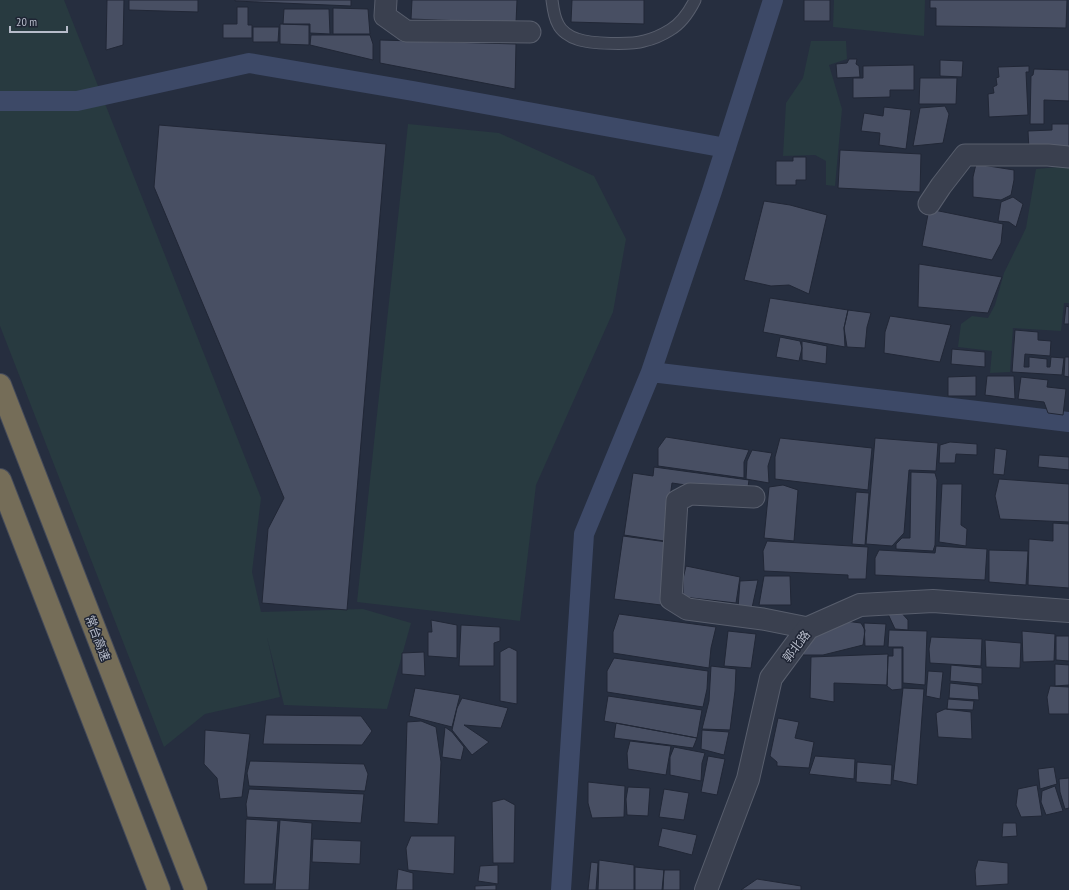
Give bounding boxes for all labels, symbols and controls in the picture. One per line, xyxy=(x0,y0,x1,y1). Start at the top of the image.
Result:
scale bar xyxy=(10,8,67,34)
text: 20 m xyxy=(16,14,37,29)
street label: 常台高速 xyxy=(82,613,114,663)
street label: 郭北路 xyxy=(779,627,813,665)

